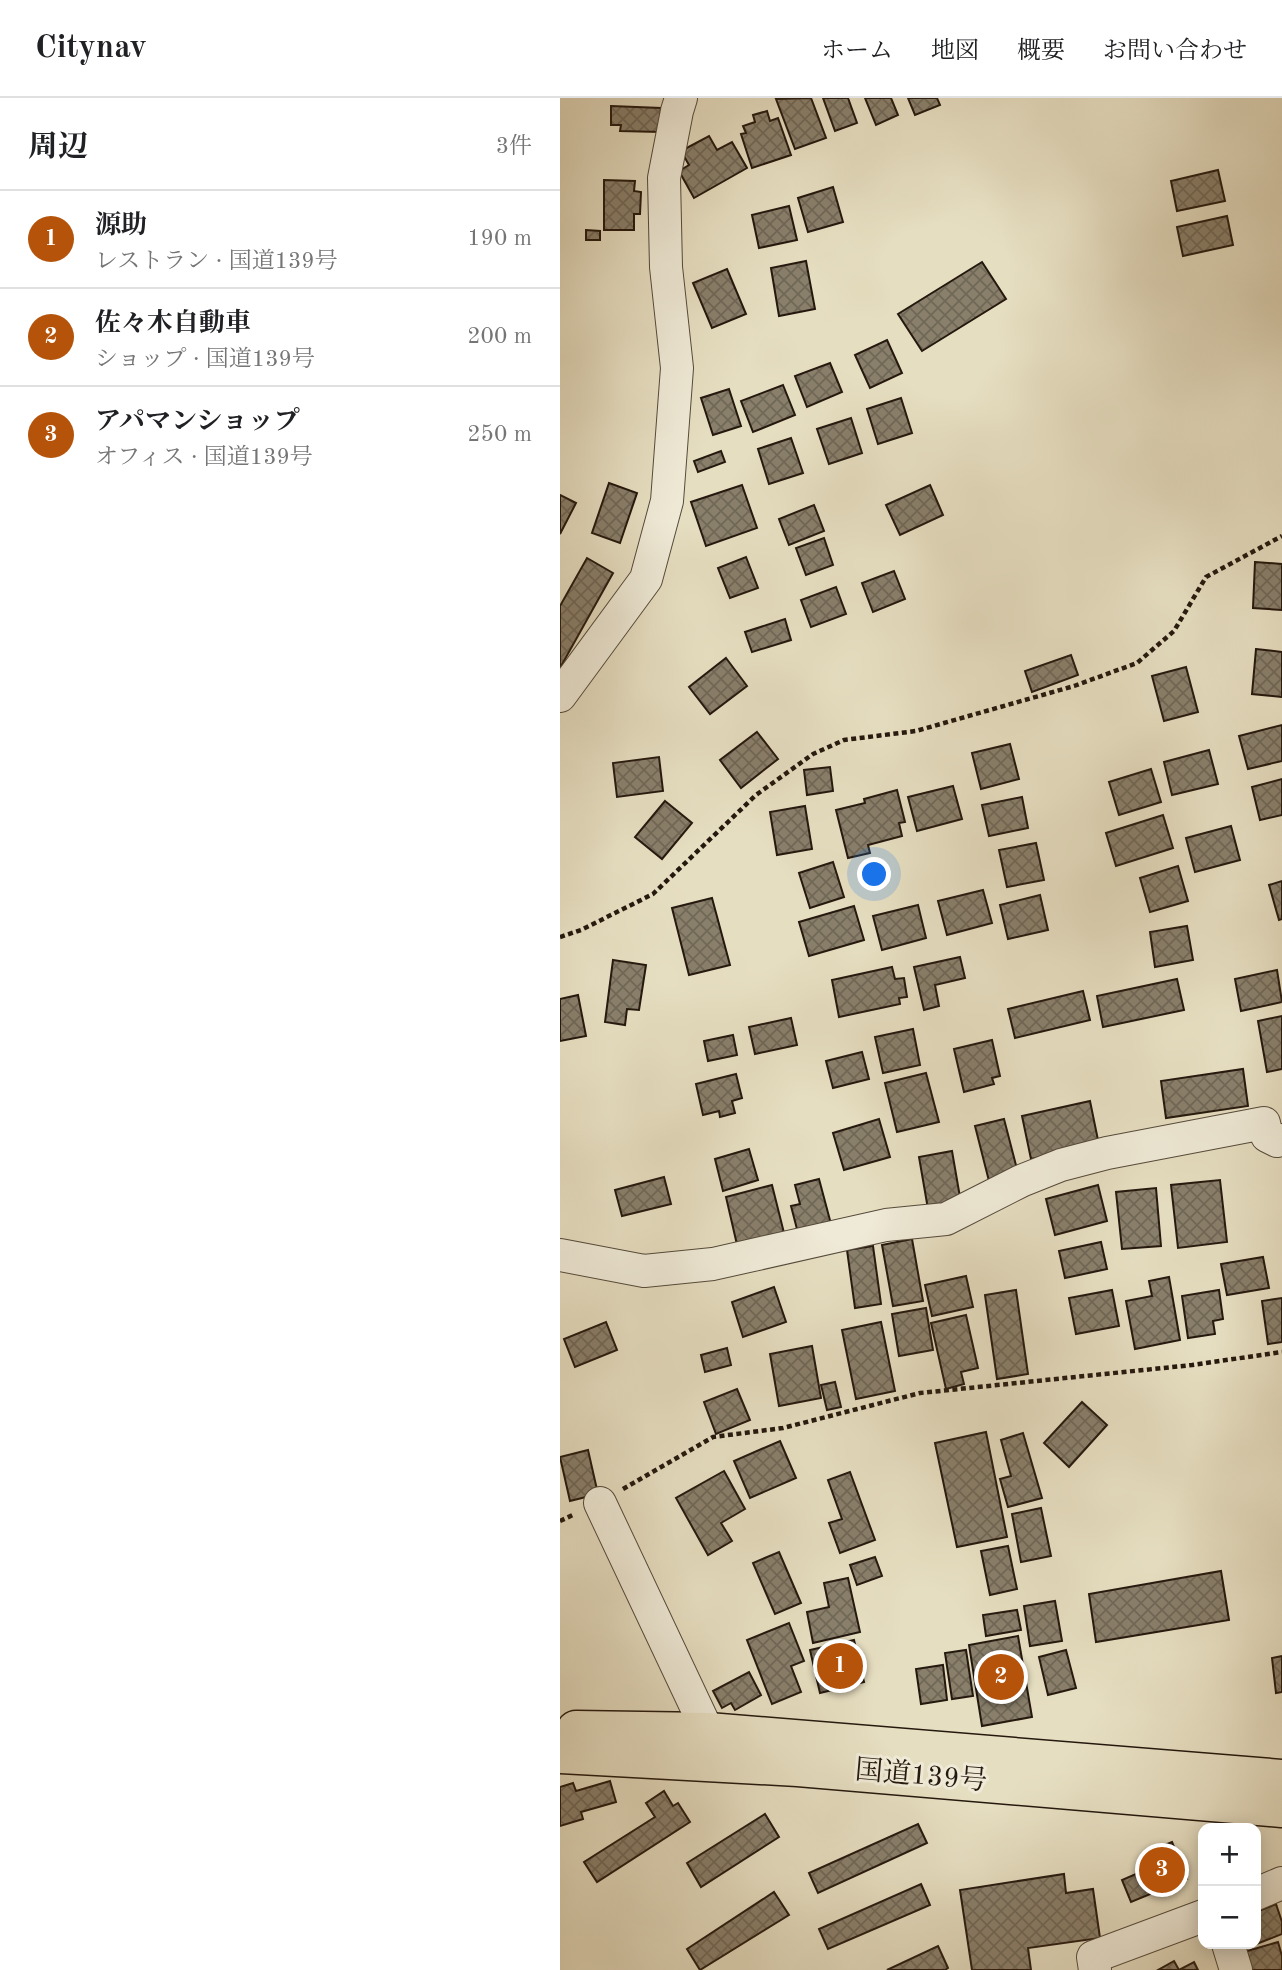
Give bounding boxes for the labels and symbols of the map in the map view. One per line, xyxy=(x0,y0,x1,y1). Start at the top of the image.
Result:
your location xyxy=(857,857,891,891)
pin: 1 xyxy=(817,1640,863,1692)
pin: 2 xyxy=(978,1651,1024,1703)
street label: 国道139号 xyxy=(854,1754,989,1797)
pin: 3 xyxy=(1139,1844,1185,1896)

